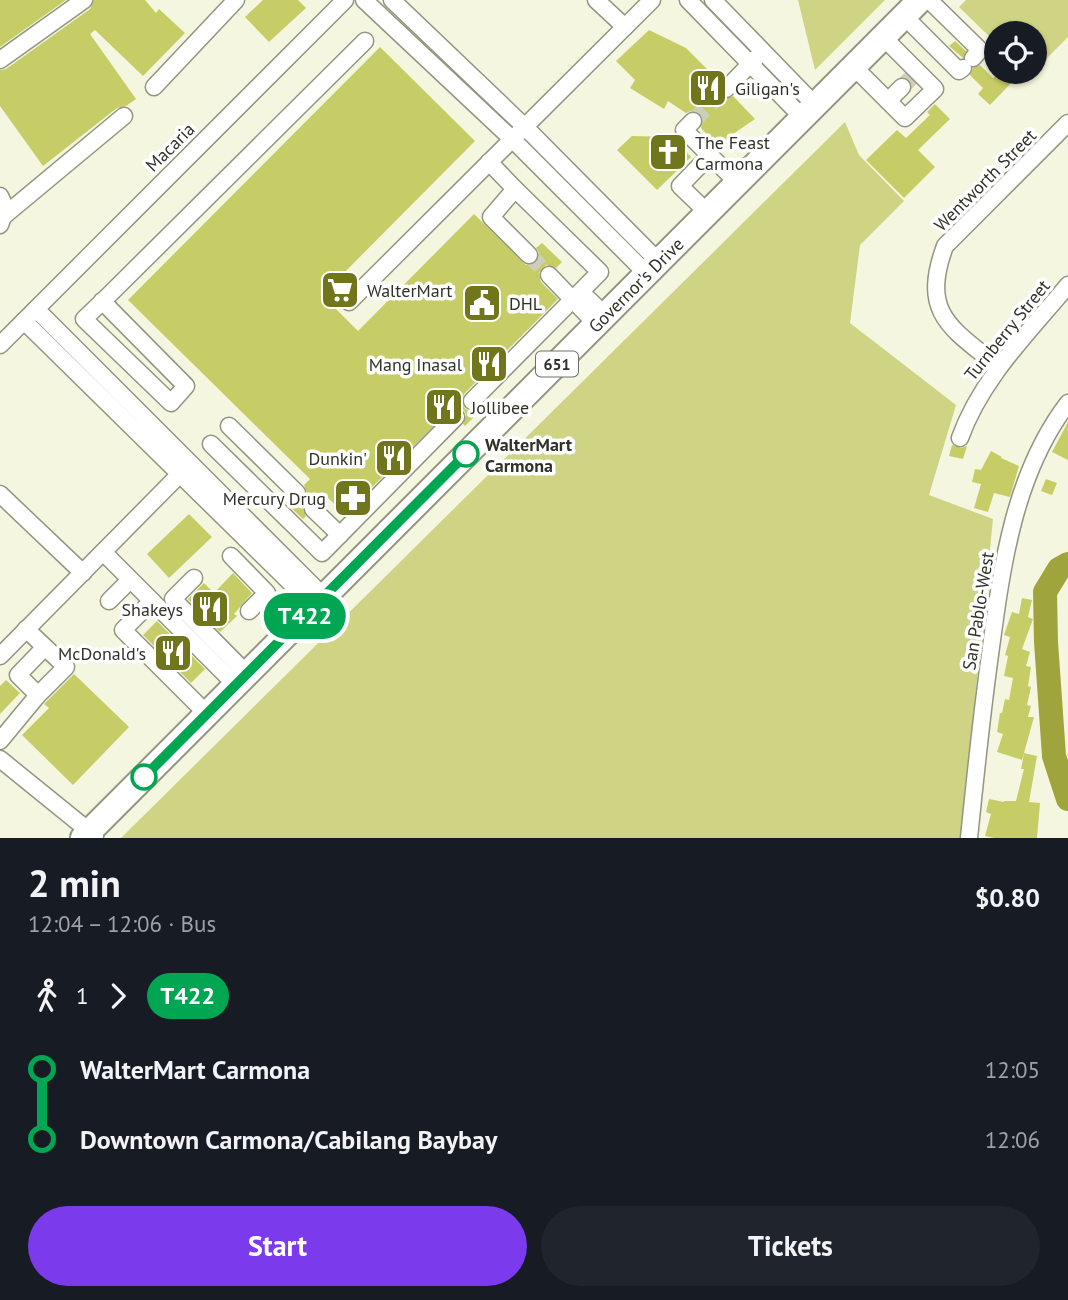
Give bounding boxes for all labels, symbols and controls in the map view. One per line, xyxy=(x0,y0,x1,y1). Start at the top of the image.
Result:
map controls xyxy=(984,21,1047,84)
button: locate xyxy=(984,21,1047,84)
restaurant icon: Giligan's xyxy=(687,67,729,109)
place label: Giligan's xyxy=(735,77,800,100)
street label: Macaria xyxy=(141,118,199,176)
street label: Wentworth Street xyxy=(929,124,1041,236)
church icon: The Feast Carmona xyxy=(647,131,689,173)
place label: The Feast Carmona xyxy=(695,131,770,175)
street label: Governor's Drive xyxy=(583,232,688,337)
supermarket icon: WalterMart xyxy=(319,269,361,311)
street label: Turnberry Street xyxy=(959,275,1055,385)
place label: WalterMart xyxy=(367,279,452,302)
public building icon: DHL xyxy=(461,282,503,324)
place label: DHL xyxy=(509,292,542,315)
restaurant icon: Mang Inasal xyxy=(468,343,510,385)
road number: 651 xyxy=(536,352,578,376)
place label: Mang Inasal xyxy=(369,353,463,376)
restaurant icon: Jollibee xyxy=(423,386,465,428)
place label: Jollibee xyxy=(470,396,529,419)
place label: WalterMart Carmona xyxy=(485,433,573,477)
restaurant icon: Dunkin' xyxy=(373,437,415,479)
marker: WalterMart Carmona xyxy=(453,441,479,467)
place label: Dunkin' xyxy=(308,447,367,470)
pharmacy icon: Mercury Drug xyxy=(332,477,374,519)
place label: Mercury Drug xyxy=(223,487,326,510)
street label: San Pablo-West xyxy=(957,550,999,672)
restaurant icon: Shakeys xyxy=(189,588,231,630)
line badge: T422 xyxy=(256,593,354,639)
place label: Shakeys xyxy=(122,598,183,621)
text: T422 xyxy=(278,600,332,631)
restaurant icon: McDonald's xyxy=(152,632,194,674)
place label: McDonald's xyxy=(58,642,146,665)
unlabelled marker xyxy=(131,764,157,790)
text: 2 min xyxy=(28,858,121,907)
text: $0.80 xyxy=(975,881,1040,914)
text: 12:04 – 12:06 · Bus xyxy=(28,909,216,938)
icon: walk xyxy=(28,977,66,1015)
icon: forward xyxy=(99,977,137,1015)
text: T422 xyxy=(161,980,215,1011)
text: 1 xyxy=(76,981,89,1010)
text: WalterMart Carmona xyxy=(80,1053,310,1086)
text: 12:05 xyxy=(985,1055,1040,1084)
text: Downtown Carmona/Cabilang Baybay xyxy=(80,1123,497,1156)
text: 12:06 xyxy=(985,1125,1040,1154)
button: Start xyxy=(28,1206,527,1286)
button: Tickets xyxy=(541,1206,1040,1286)

